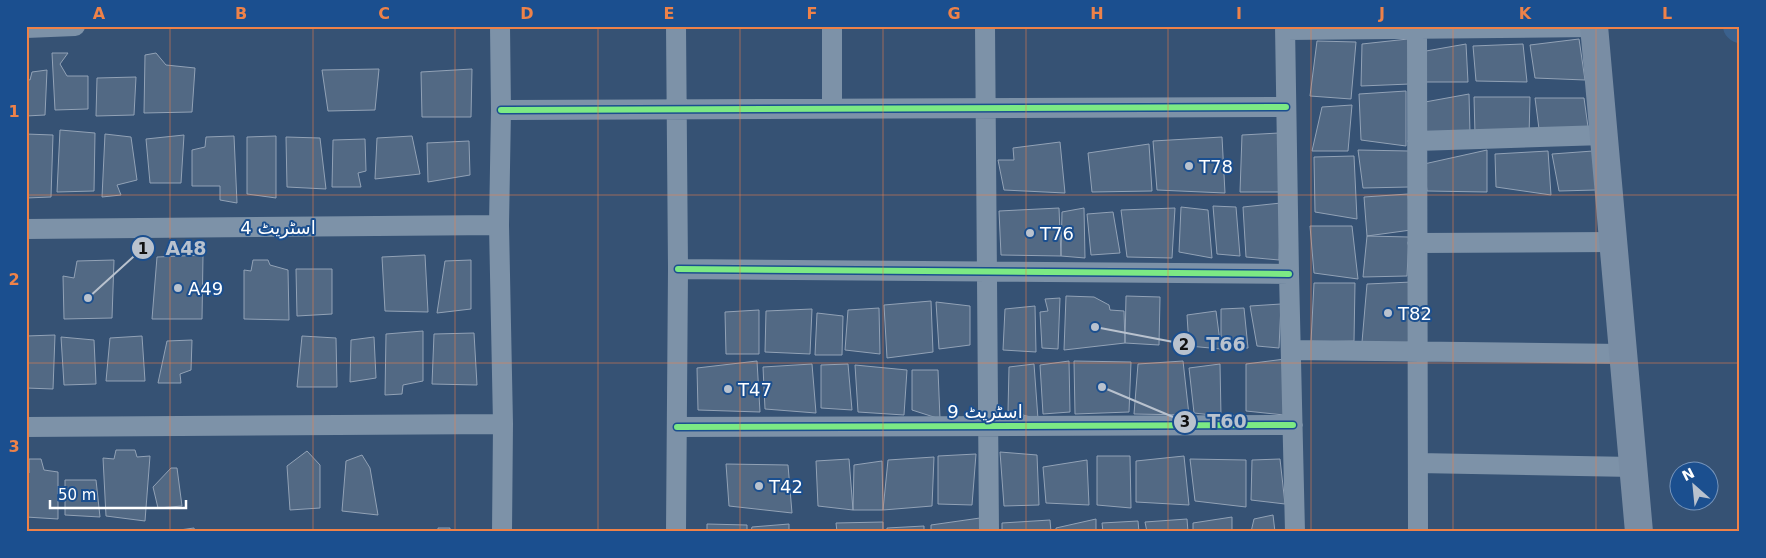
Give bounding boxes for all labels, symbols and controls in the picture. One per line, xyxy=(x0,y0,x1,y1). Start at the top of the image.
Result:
text: A xyxy=(93,4,106,23)
text: B xyxy=(235,4,247,23)
text: C xyxy=(378,4,390,23)
text: D xyxy=(520,4,534,23)
text: E xyxy=(664,4,674,23)
text: F xyxy=(807,4,817,23)
text: G xyxy=(947,4,961,23)
text: H xyxy=(1090,4,1104,23)
text: I xyxy=(1236,4,1242,23)
text: J xyxy=(1378,4,1385,23)
text: K xyxy=(1519,4,1532,23)
text: L xyxy=(1662,4,1672,23)
text: 1 xyxy=(8,102,20,121)
place label: T78 xyxy=(1198,156,1233,177)
marker: T78 xyxy=(1183,160,1195,172)
street label: اسٹریٹ 4 xyxy=(240,217,316,239)
place label: T76 xyxy=(1039,223,1074,244)
marker: T76 xyxy=(1024,227,1036,239)
callout: A48 xyxy=(130,231,216,265)
text: A48 xyxy=(165,237,207,259)
text: 1 xyxy=(138,240,148,258)
text: 2 xyxy=(8,270,20,289)
place label: A49 xyxy=(188,278,223,299)
marker: A49 xyxy=(172,282,184,294)
place label: T82 xyxy=(1397,303,1432,324)
marker: T82 xyxy=(1382,307,1394,319)
callout: T66 xyxy=(1171,327,1256,361)
text: T66 xyxy=(1206,333,1246,355)
text: 2 xyxy=(1179,336,1189,354)
place label: T47 xyxy=(737,379,772,400)
marker: T47 xyxy=(722,383,734,395)
street label: اسٹریٹ 9 xyxy=(947,401,1023,423)
callout: T60 xyxy=(1172,405,1257,439)
text: T60 xyxy=(1207,410,1247,432)
text: 3 xyxy=(1180,413,1190,431)
text: 3 xyxy=(8,437,20,456)
north arrow xyxy=(1668,460,1718,510)
text: N xyxy=(1679,465,1697,484)
place label: T42 xyxy=(768,476,803,497)
scale bar xyxy=(50,478,186,510)
marker: T42 xyxy=(753,480,765,492)
text: 50 m xyxy=(58,486,96,504)

